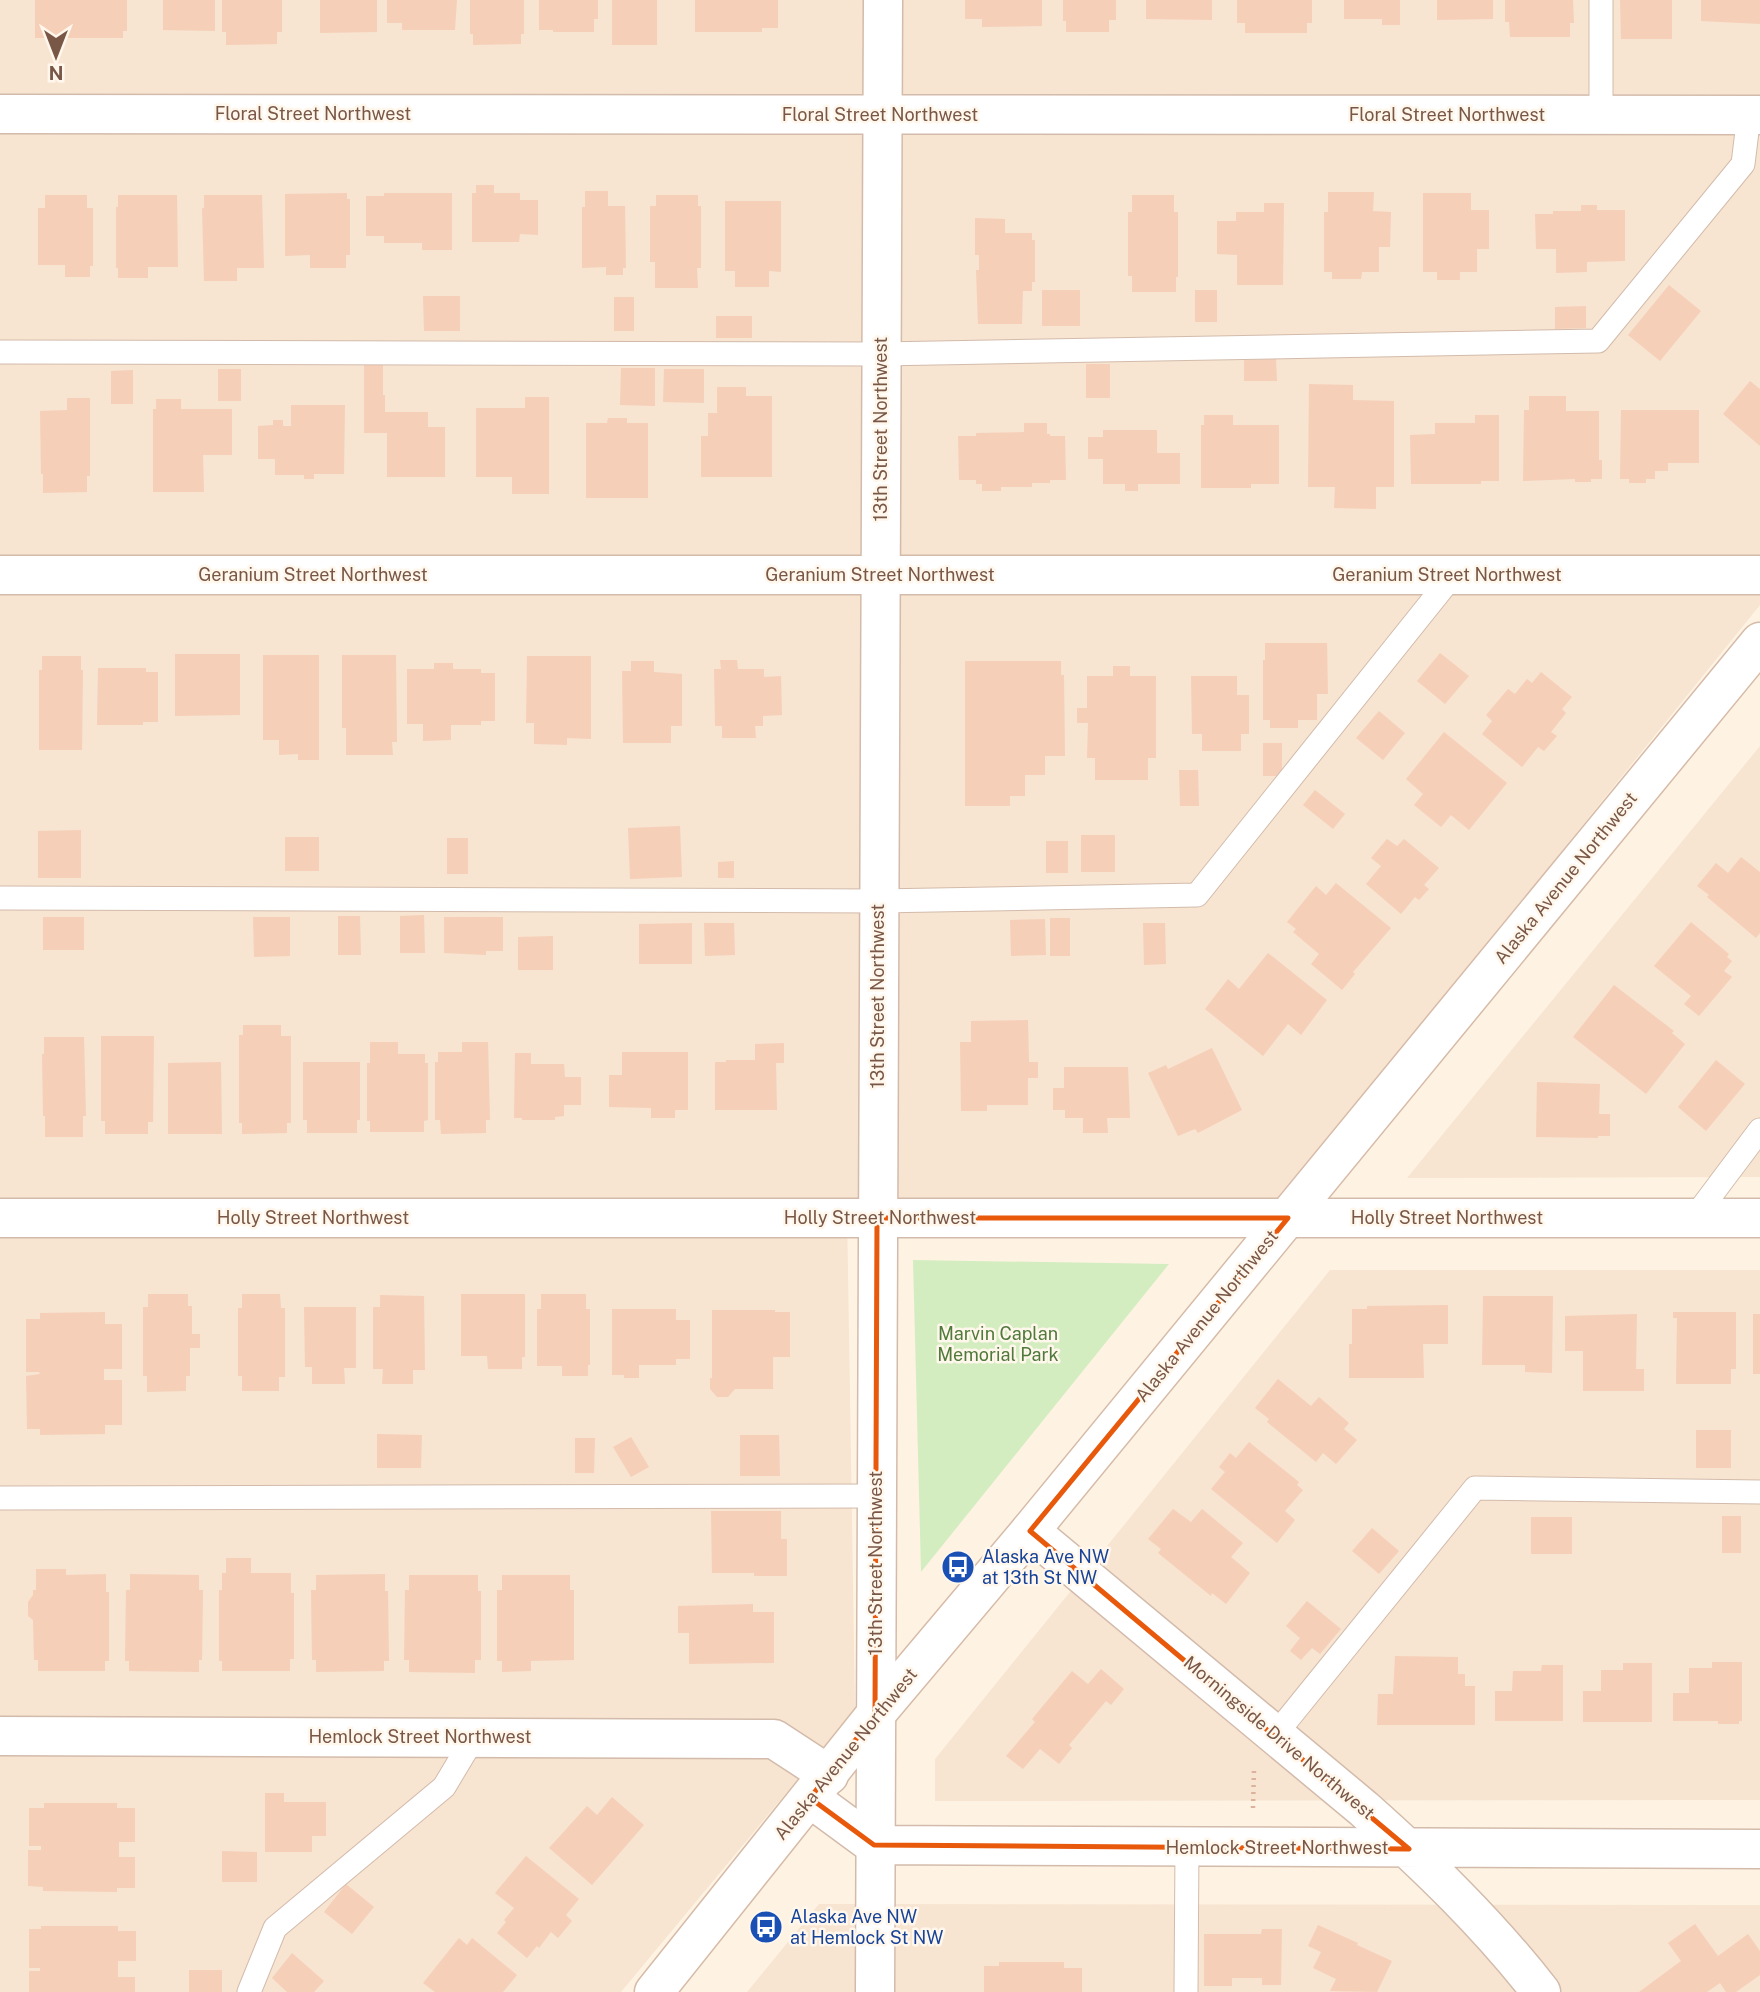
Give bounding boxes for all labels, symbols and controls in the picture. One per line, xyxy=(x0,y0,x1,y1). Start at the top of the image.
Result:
north arrow xyxy=(21,21,91,91)
text: N xyxy=(49,62,63,84)
street label: Floral Street Northwest xyxy=(215,103,411,124)
street label: Floral Street Northwest xyxy=(782,104,978,125)
street label: Floral Street Northwest xyxy=(1349,104,1545,125)
street label: 13th Street Northwest xyxy=(870,337,891,521)
street label: Geranium Street Northwest xyxy=(198,564,428,585)
street label: Geranium Street Northwest xyxy=(765,564,995,585)
street label: Geranium Street Northwest xyxy=(1332,564,1562,585)
street label: Alaska Avenue Northwest xyxy=(1490,788,1641,968)
street label: 13th Street Northwest xyxy=(867,904,888,1088)
street label: Holly Street Northwest xyxy=(217,1207,409,1228)
street label: Holly Street Northwest xyxy=(784,1207,976,1228)
street label: Holly Street Northwest xyxy=(1351,1207,1543,1228)
street label: Alaska Avenue Northwest xyxy=(1131,1226,1282,1406)
park label: Marvin Caplan Memorial Park xyxy=(937,1323,1059,1365)
street label: 13th Street Northwest xyxy=(865,1471,886,1655)
place label: Alaska Ave NW at 13th St NW xyxy=(982,1546,1109,1588)
bus stop icon: Alaska Ave NW at 13th St NW xyxy=(939,1548,977,1586)
street label: Morningside Drive Northwest xyxy=(1180,1652,1379,1824)
street label: Alaska Avenue Northwest xyxy=(770,1664,921,1844)
street label: Hemlock Street Northwest xyxy=(308,1726,532,1747)
street label: Hemlock Street Northwest xyxy=(1165,1837,1389,1858)
place label: Alaska Ave NW at Hemlock St NW xyxy=(790,1906,944,1948)
bus stop icon: Alaska Ave NW at Hemlock St NW xyxy=(747,1908,785,1946)

